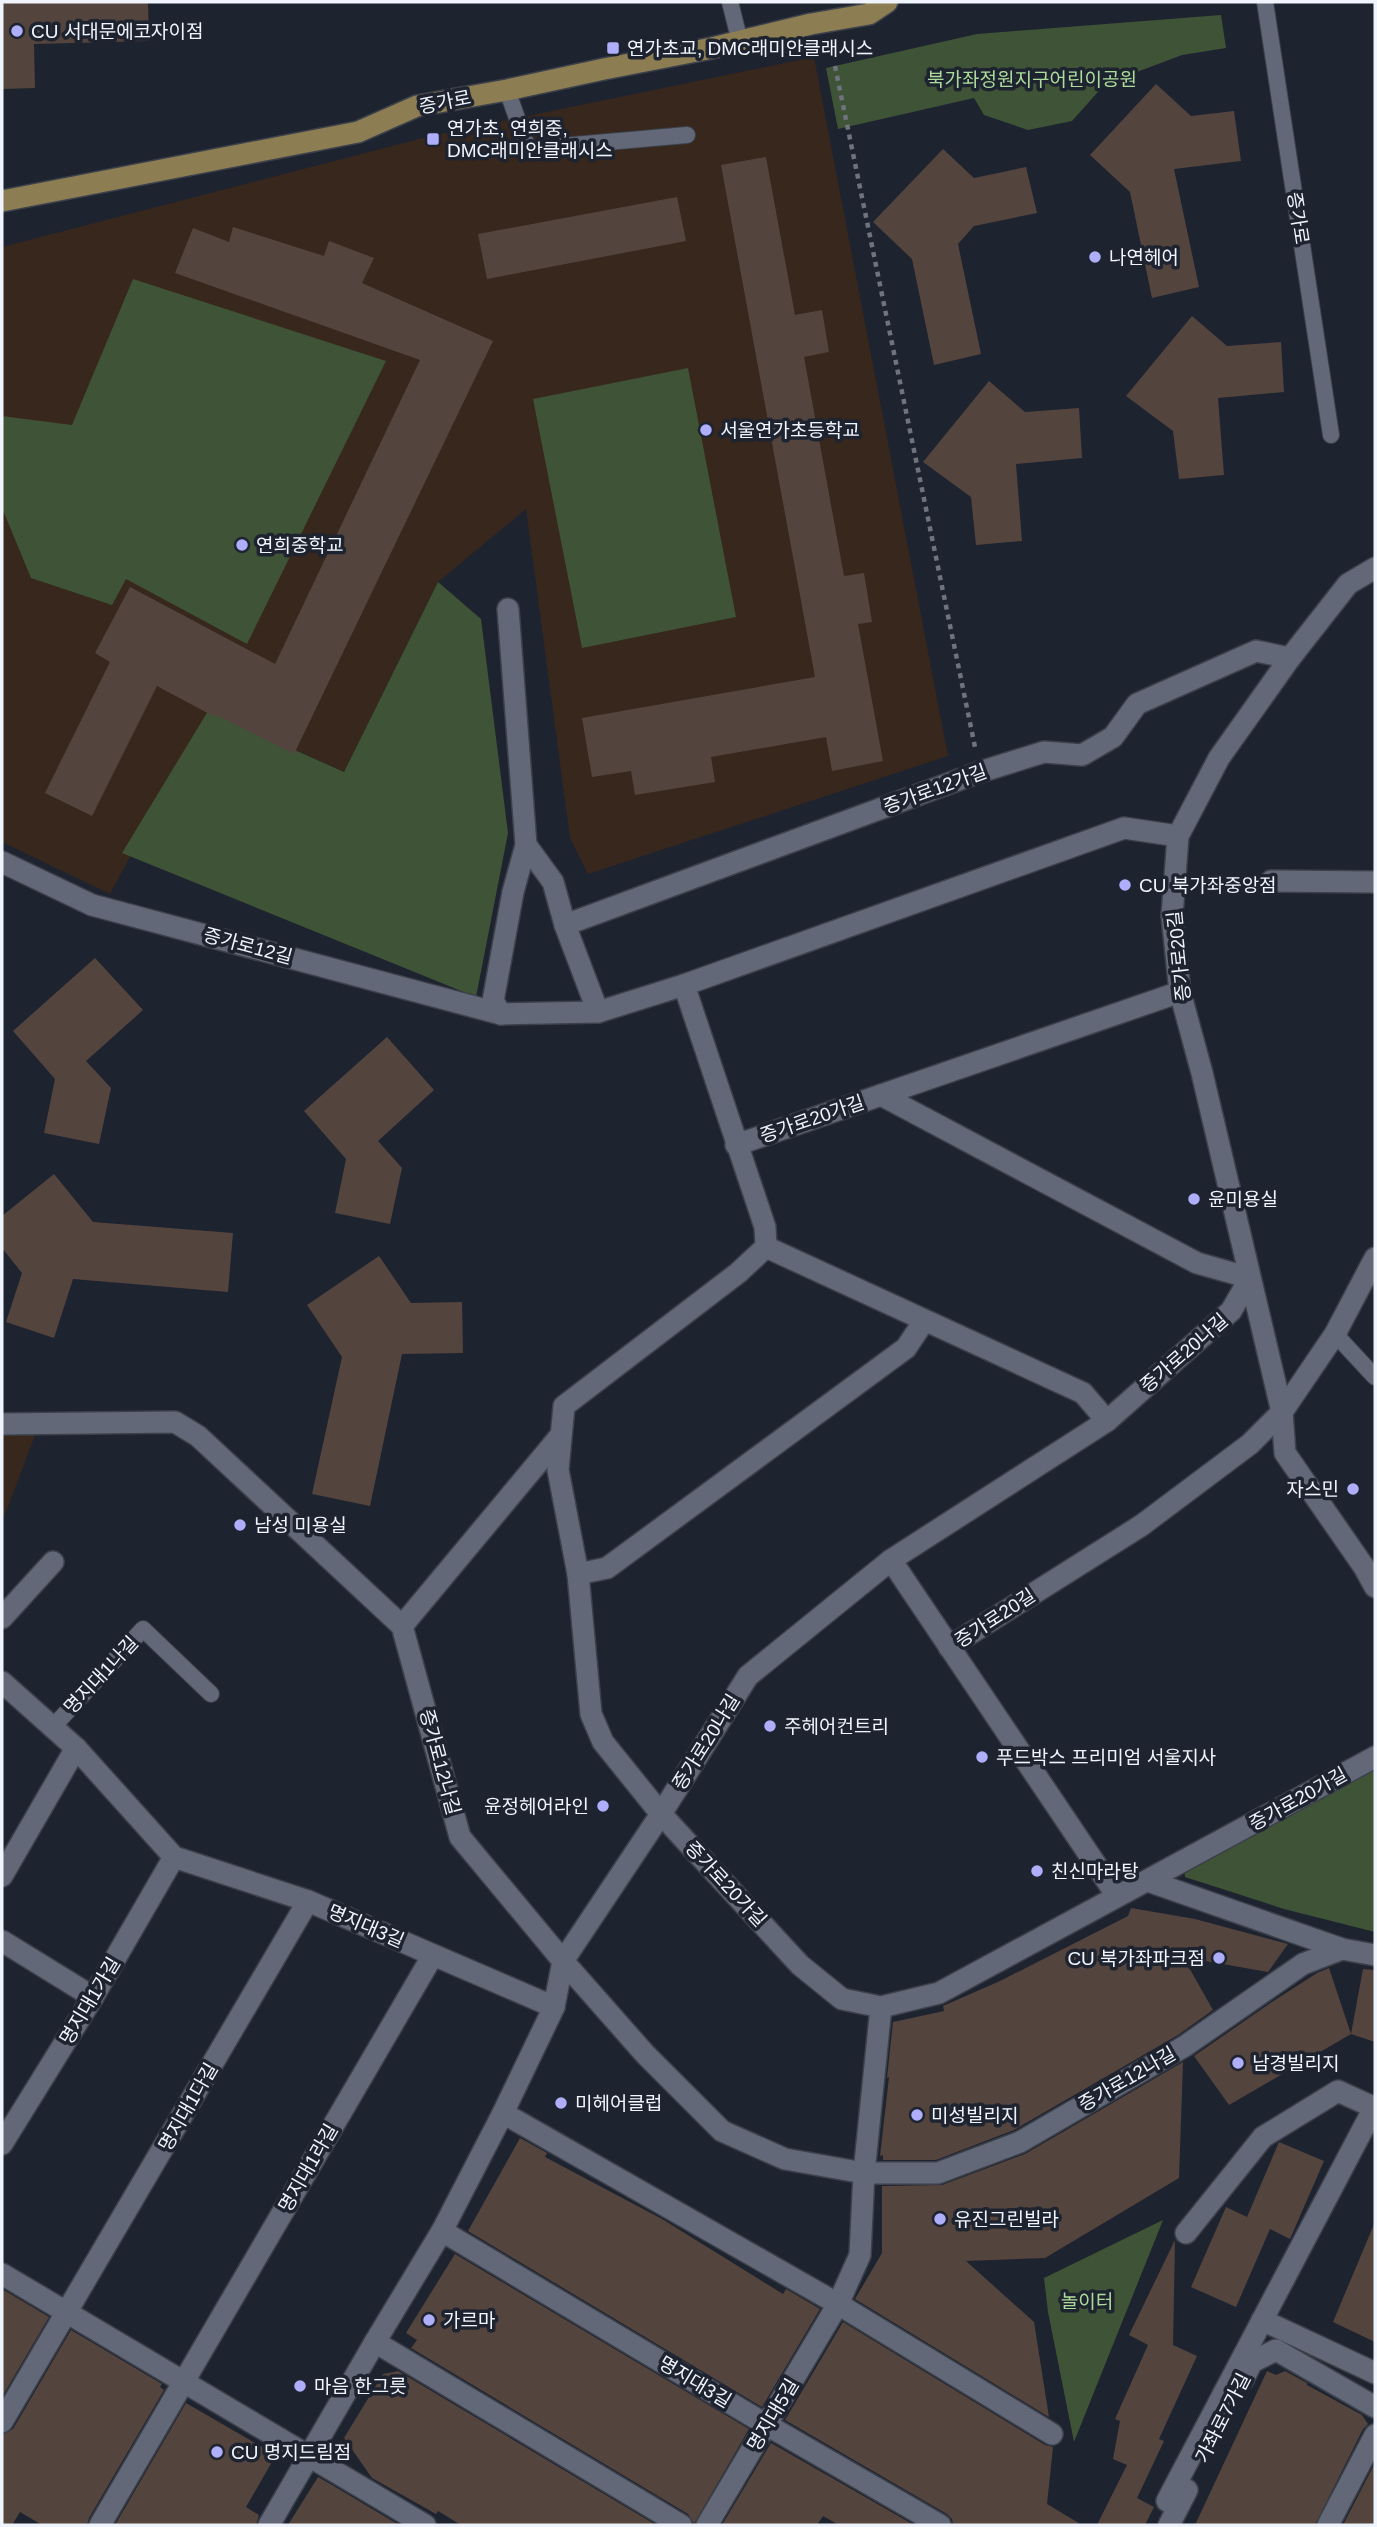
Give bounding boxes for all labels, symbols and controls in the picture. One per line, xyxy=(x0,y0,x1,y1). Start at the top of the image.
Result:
place label: CU 서대문에코자이점 xyxy=(31,21,204,42)
marker: CU 서대문에코자이점 xyxy=(9,23,25,39)
place label: 연가초교, DMC래미안클래시스 xyxy=(627,38,873,59)
marker: 연가초교, DMC래미안클래시스 xyxy=(605,40,621,56)
park label: 북가좌정원지구어린이공원 xyxy=(927,69,1137,90)
street label: 증가로 xyxy=(417,87,473,117)
place label: 연가초, 연희중, DMC래미안클래시스 xyxy=(447,118,613,161)
marker: 연가초, 연희중, DMC래미안클래시스 xyxy=(425,131,441,147)
street label: 증가로 xyxy=(1284,190,1312,246)
place label: 나연헤어 xyxy=(1109,247,1179,268)
marker: 나연헤어 xyxy=(1087,249,1103,265)
place label: 서울연가초등학교 xyxy=(720,420,860,441)
marker: 서울연가초등학교 xyxy=(698,422,714,438)
place label: 연희중학교 xyxy=(256,535,343,556)
marker: 연희중학교 xyxy=(234,537,250,553)
street label: 증가로12가길 xyxy=(880,761,990,817)
place label: CU 북가좌중앙점 xyxy=(1139,875,1277,896)
marker: CU 북가좌중앙점 xyxy=(1117,877,1133,893)
street label: 증가로20길 xyxy=(1164,910,1194,1002)
street label: 증가로12길 xyxy=(201,924,295,968)
street label: 증가로20가길 xyxy=(757,1091,867,1147)
place label: 윤미용실 xyxy=(1208,1189,1278,1210)
marker: 윤미용실 xyxy=(1186,1191,1202,1207)
street label: 증가로20나길 xyxy=(1136,1309,1232,1397)
place label: 자스민 xyxy=(1287,1479,1339,1500)
marker: 자스민 xyxy=(1345,1481,1361,1497)
place label: 남성 미용실 xyxy=(254,1515,347,1536)
marker: 남성 미용실 xyxy=(232,1517,248,1533)
street label: 증가로20길 xyxy=(951,1584,1039,1652)
street label: 명지대1나길 xyxy=(60,1632,142,1718)
street label: 증가로20나길 xyxy=(668,1690,744,1794)
street label: 증가로12나길 xyxy=(416,1707,464,1817)
place label: 주헤어컨트리 xyxy=(784,1716,889,1737)
marker: 주헤어컨트리 xyxy=(762,1718,778,1734)
place label: 푸드박스 프리미엄 서울지사 xyxy=(996,1747,1216,1768)
marker: 푸드박스 프리미엄 서울지사 xyxy=(974,1749,990,1765)
street label: 증가로20가길 xyxy=(1245,1764,1351,1834)
place label: 윤정헤어라인 xyxy=(484,1796,589,1817)
marker: 윤정헤어라인 xyxy=(595,1798,611,1814)
street label: 증가로20가길 xyxy=(681,1837,771,1931)
place label: 친신마라탕 xyxy=(1051,1861,1139,1882)
marker: 친신마라탕 xyxy=(1029,1863,1045,1879)
street label: 명지대3길 xyxy=(325,1901,407,1951)
place label: CU 북가좌파크점 xyxy=(1067,1948,1205,1969)
marker: CU 북가좌파크점 xyxy=(1211,1950,1227,1966)
street label: 명지대1가길 xyxy=(56,1954,124,2048)
street label: 증가로12나길 xyxy=(1075,2043,1179,2115)
place label: 남경빌리지 xyxy=(1252,2053,1339,2074)
marker: 남경빌리지 xyxy=(1230,2055,1246,2071)
street label: 명지대1다길 xyxy=(154,2059,222,2155)
place label: 미헤어클럽 xyxy=(575,2093,662,2114)
marker: 미헤어클럽 xyxy=(553,2095,569,2111)
place label: 미성빌리지 xyxy=(931,2105,1018,2126)
marker: 미성빌리지 xyxy=(909,2107,925,2123)
street label: 명지대1라길 xyxy=(274,2120,342,2216)
place label: 유진그린빌라 xyxy=(954,2209,1059,2230)
marker: 유진그린빌라 xyxy=(932,2211,948,2227)
park label: 놀이터 xyxy=(1061,2291,1113,2312)
place label: 가르마 xyxy=(443,2310,495,2331)
marker: 가르마 xyxy=(421,2312,437,2328)
street label: 명지대3길 xyxy=(655,2352,735,2412)
street label: 가좌로7가길 xyxy=(1191,2370,1255,2466)
street label: 명지대5길 xyxy=(743,2375,803,2455)
place label: 마음 한그릇 xyxy=(314,2376,407,2397)
marker: 마음 한그릇 xyxy=(292,2378,308,2394)
place label: CU 명지드림점 xyxy=(231,2442,351,2463)
marker: CU 명지드림점 xyxy=(209,2444,225,2460)

